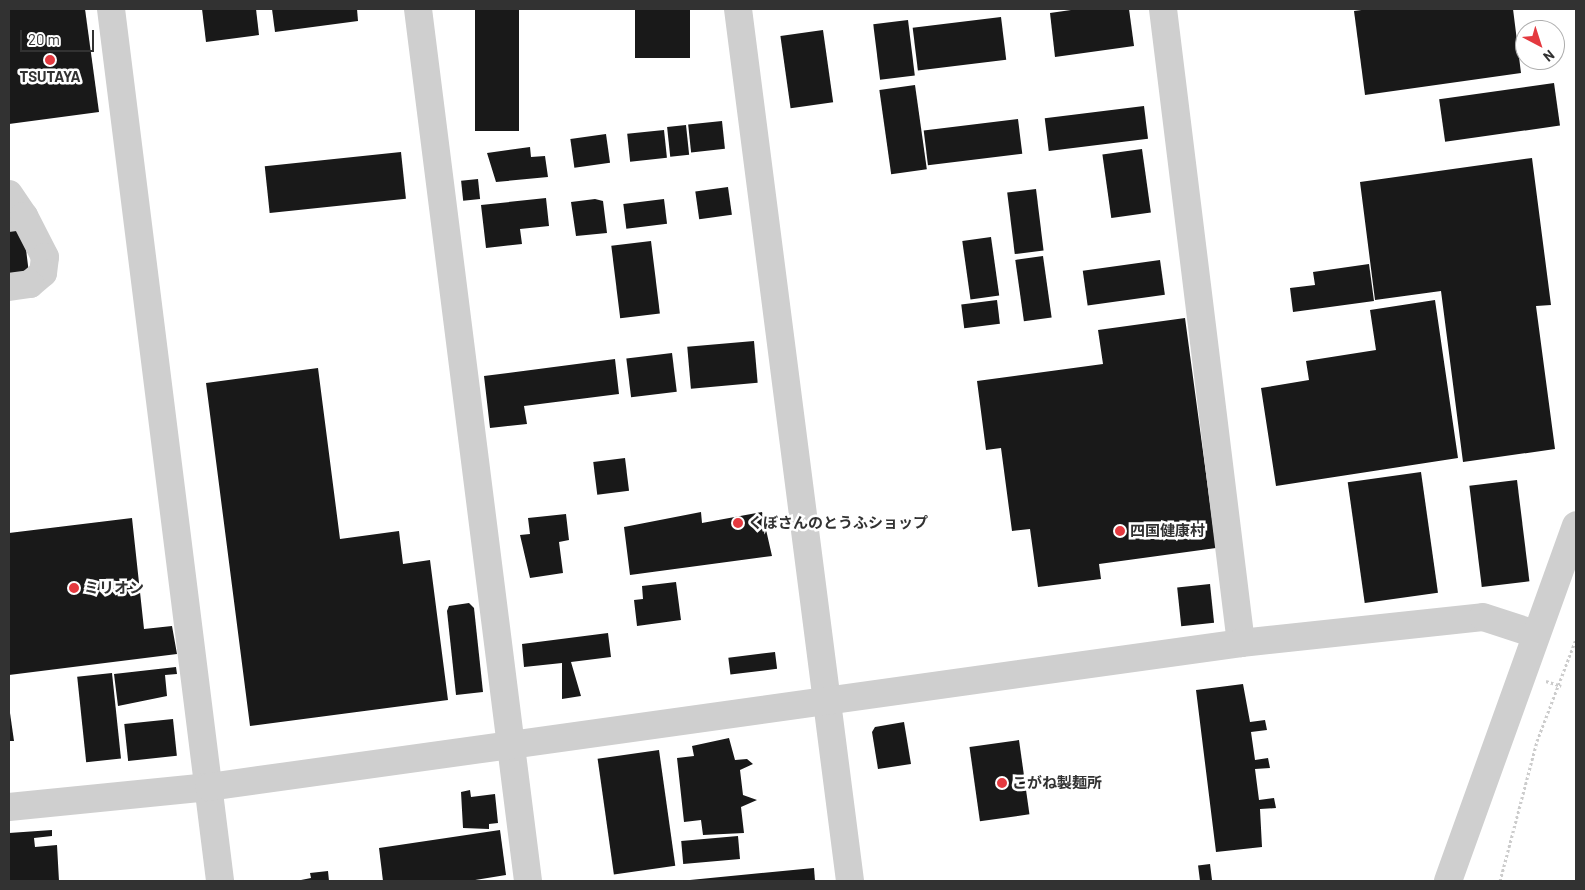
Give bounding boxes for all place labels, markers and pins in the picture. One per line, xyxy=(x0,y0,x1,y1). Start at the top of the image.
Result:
marker: TSUTAYA xyxy=(44,54,56,66)
place label: TSUTAYA xyxy=(19,68,81,86)
place label: くぼさんのとうふショップ xyxy=(748,514,928,532)
marker: くぼさんのとうふショップ xyxy=(732,517,744,529)
place label: 四国健康村 xyxy=(1130,522,1205,540)
marker: 四国健康村 xyxy=(1114,525,1126,537)
place label: ミリオン xyxy=(84,579,144,597)
marker: ミリオン xyxy=(68,582,80,594)
place label: こがね製麺所 xyxy=(1012,774,1102,792)
marker: こがね製麺所 xyxy=(996,777,1008,789)

